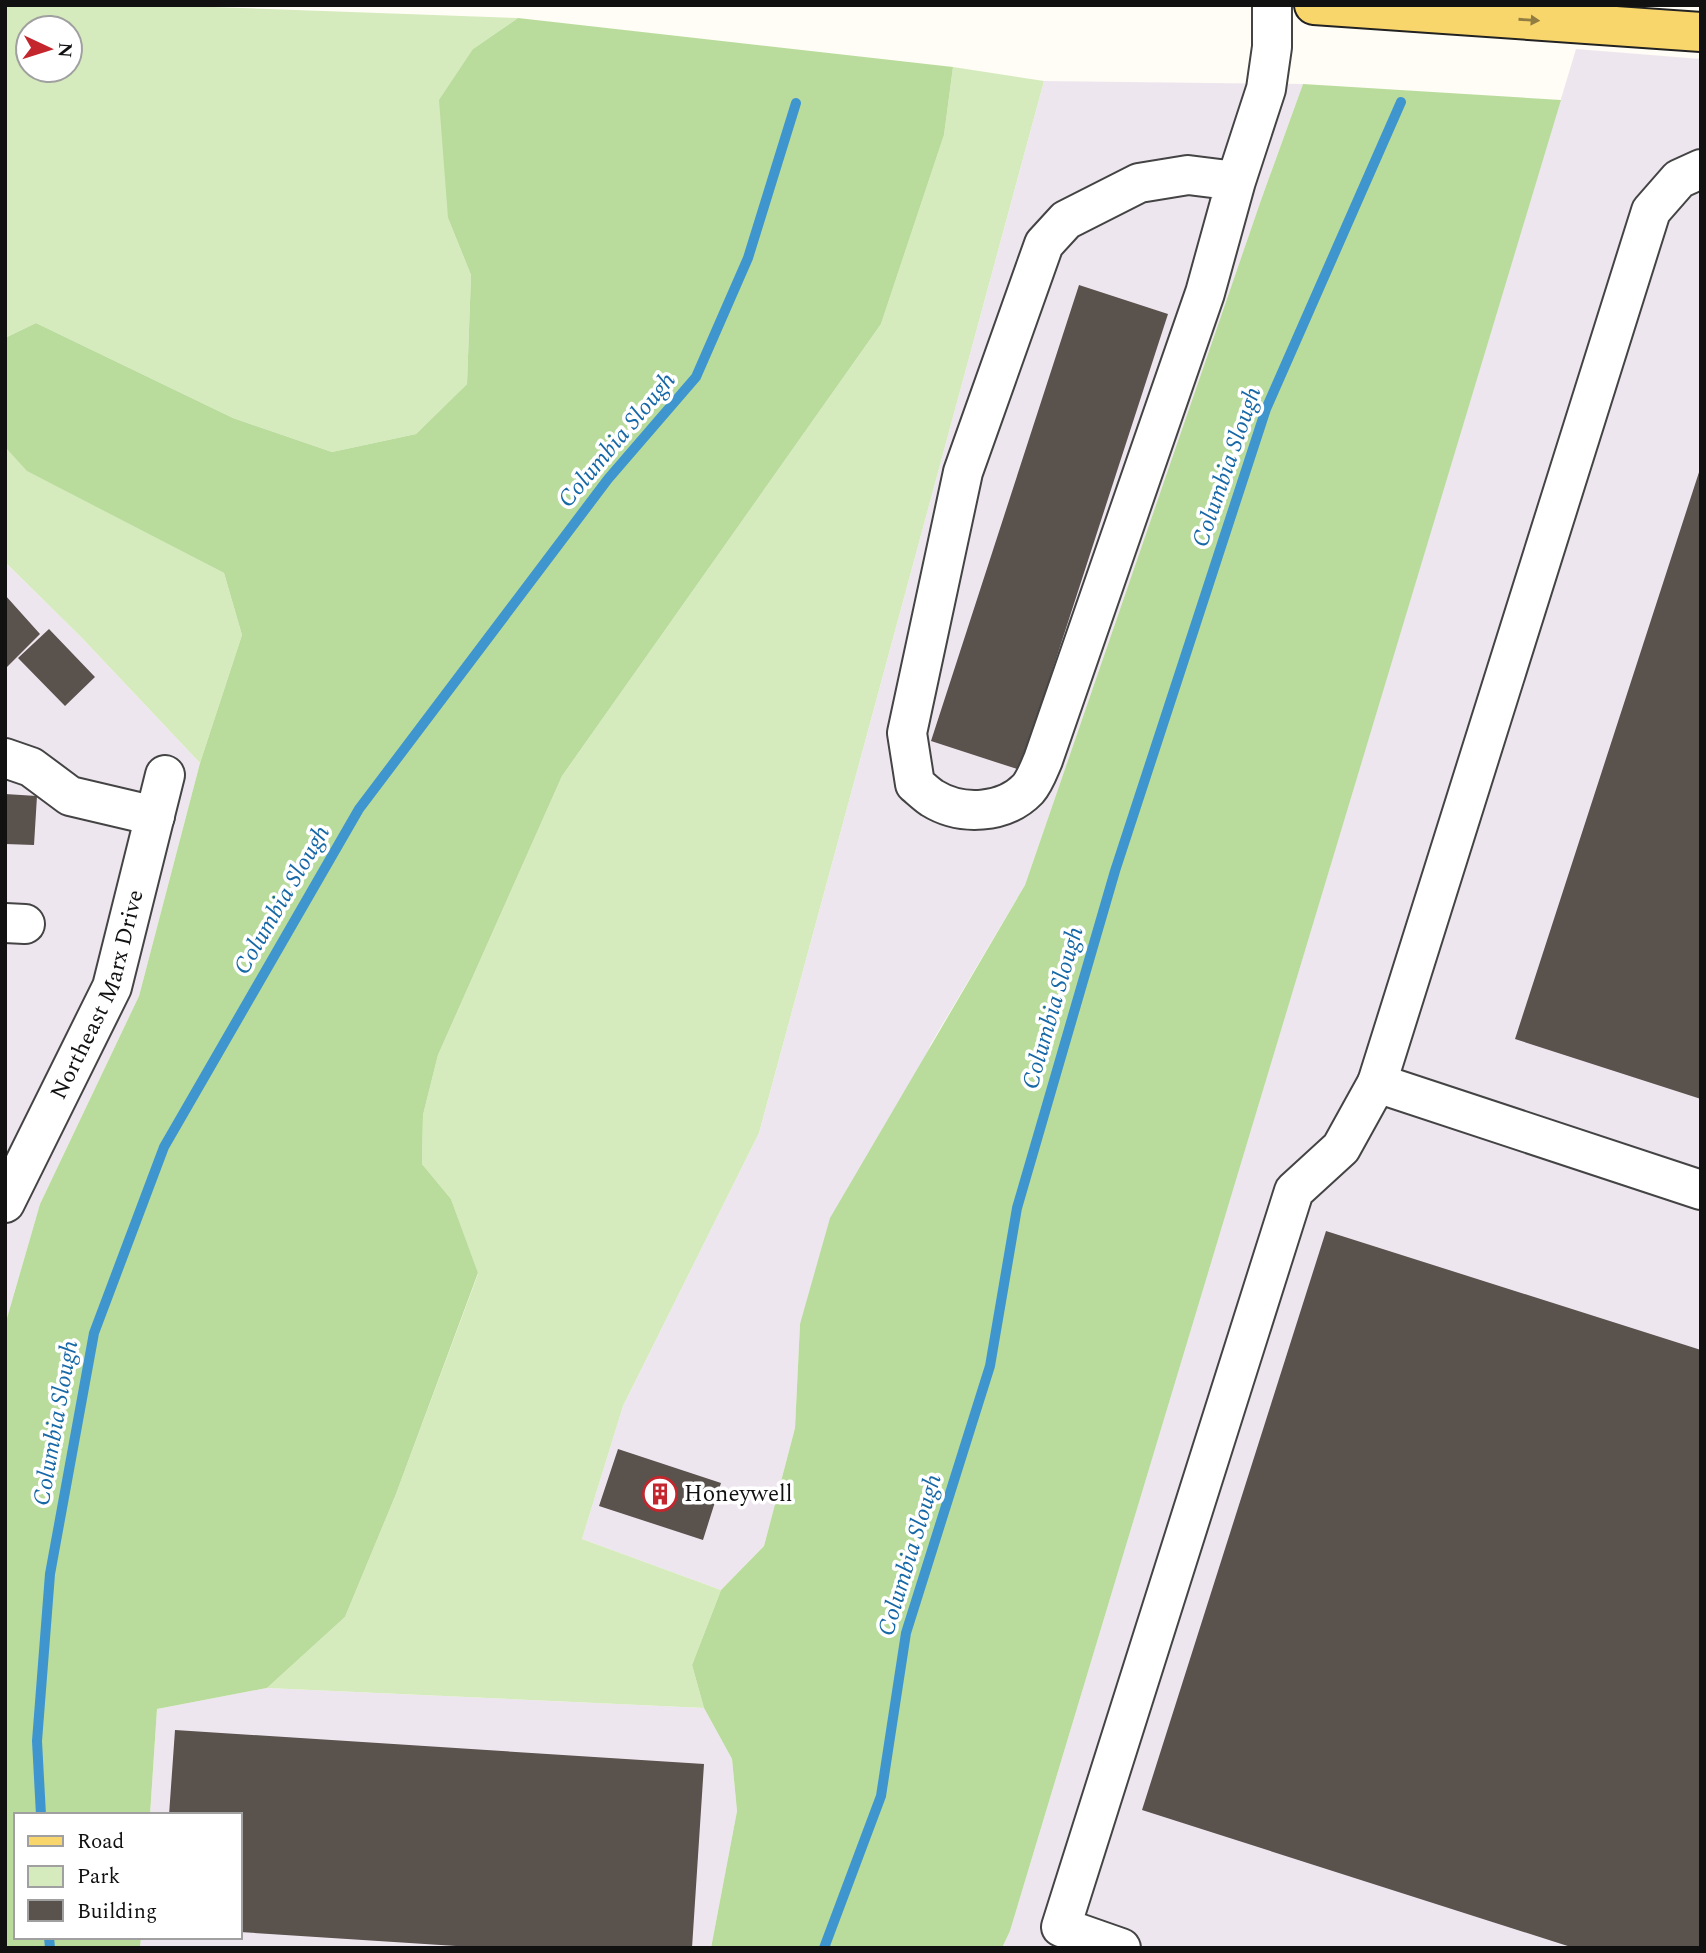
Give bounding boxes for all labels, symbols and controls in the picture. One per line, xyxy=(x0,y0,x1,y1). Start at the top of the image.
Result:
north arrow xyxy=(14,14,84,84)
one-way arrow xyxy=(1518,15,1540,26)
text: N xyxy=(49,41,79,59)
water label: Columbia Slough xyxy=(549,364,685,516)
water label: Columbia Slough xyxy=(1183,382,1271,552)
water label: Columbia Slough xyxy=(225,818,339,982)
street label: Northeast Marx Drive xyxy=(41,886,153,1106)
water label: Columbia Slough xyxy=(1013,922,1093,1094)
water label: Columbia Slough xyxy=(24,1337,88,1509)
water label: Columbia Slough xyxy=(868,1470,952,1640)
building icon: Honeywell xyxy=(641,1475,679,1513)
place label: Honeywell xyxy=(684,1477,793,1512)
legend xyxy=(14,1813,242,1939)
text: Road xyxy=(77,1826,124,1858)
text: Park xyxy=(77,1861,121,1893)
text: Building xyxy=(77,1896,157,1928)

